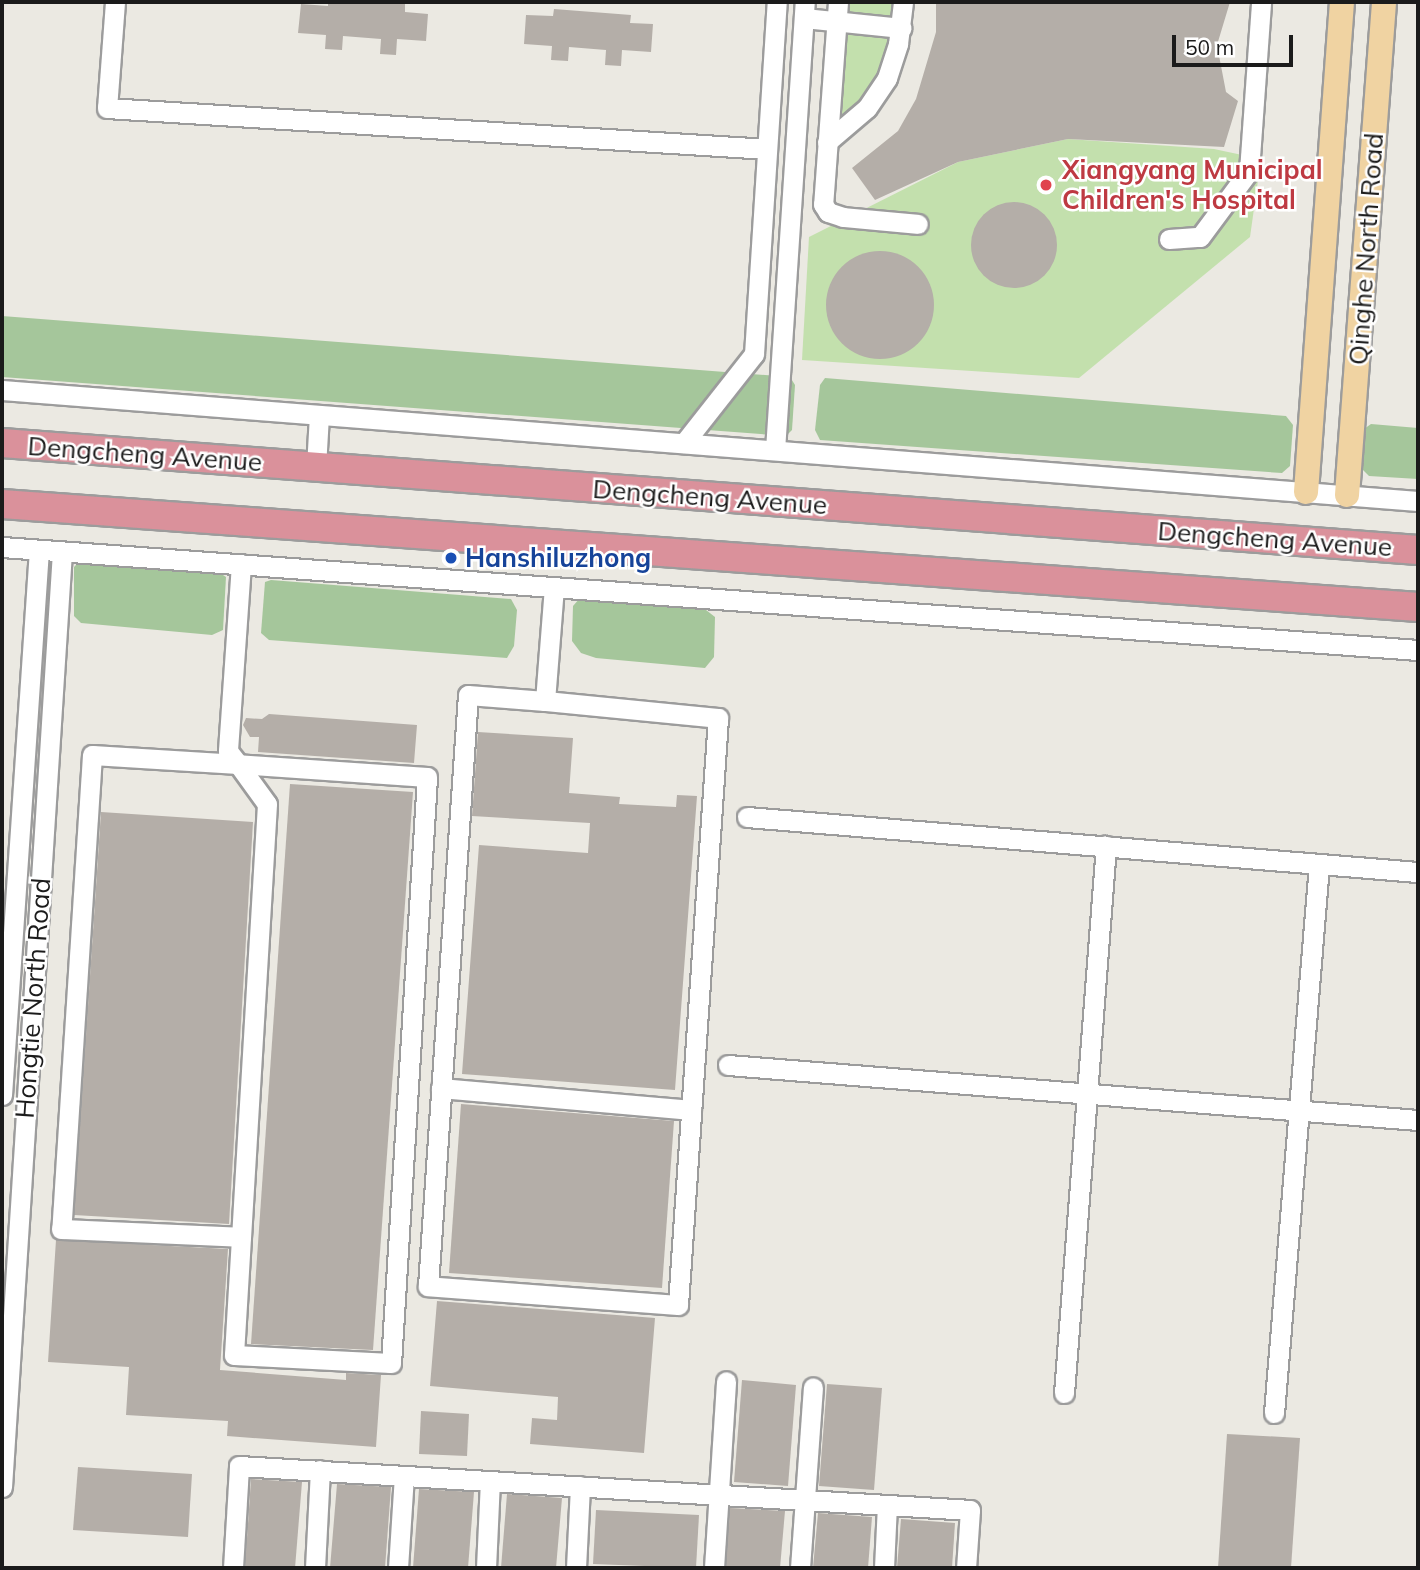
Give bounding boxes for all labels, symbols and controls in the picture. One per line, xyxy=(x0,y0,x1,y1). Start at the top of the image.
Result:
scale bar xyxy=(1175,21,1296,65)
text: 50 m xyxy=(1185,34,1234,60)
street label: Qinghe North Road xyxy=(1342,132,1390,366)
place label: Xiangyang Municipal Children's Hospital xyxy=(1062,154,1323,216)
marker: Xiangyang Municipal Children's Hospital xyxy=(1036,175,1056,195)
street label: Dengcheng Avenue xyxy=(27,430,263,478)
street label: Dengcheng Avenue xyxy=(592,473,828,521)
street label: Dengcheng Avenue xyxy=(1157,515,1393,563)
place label: Hanshiluzhong xyxy=(465,542,651,574)
marker: Hanshiluzhong xyxy=(443,550,459,566)
street label: Hongtie North Road xyxy=(9,877,57,1119)

